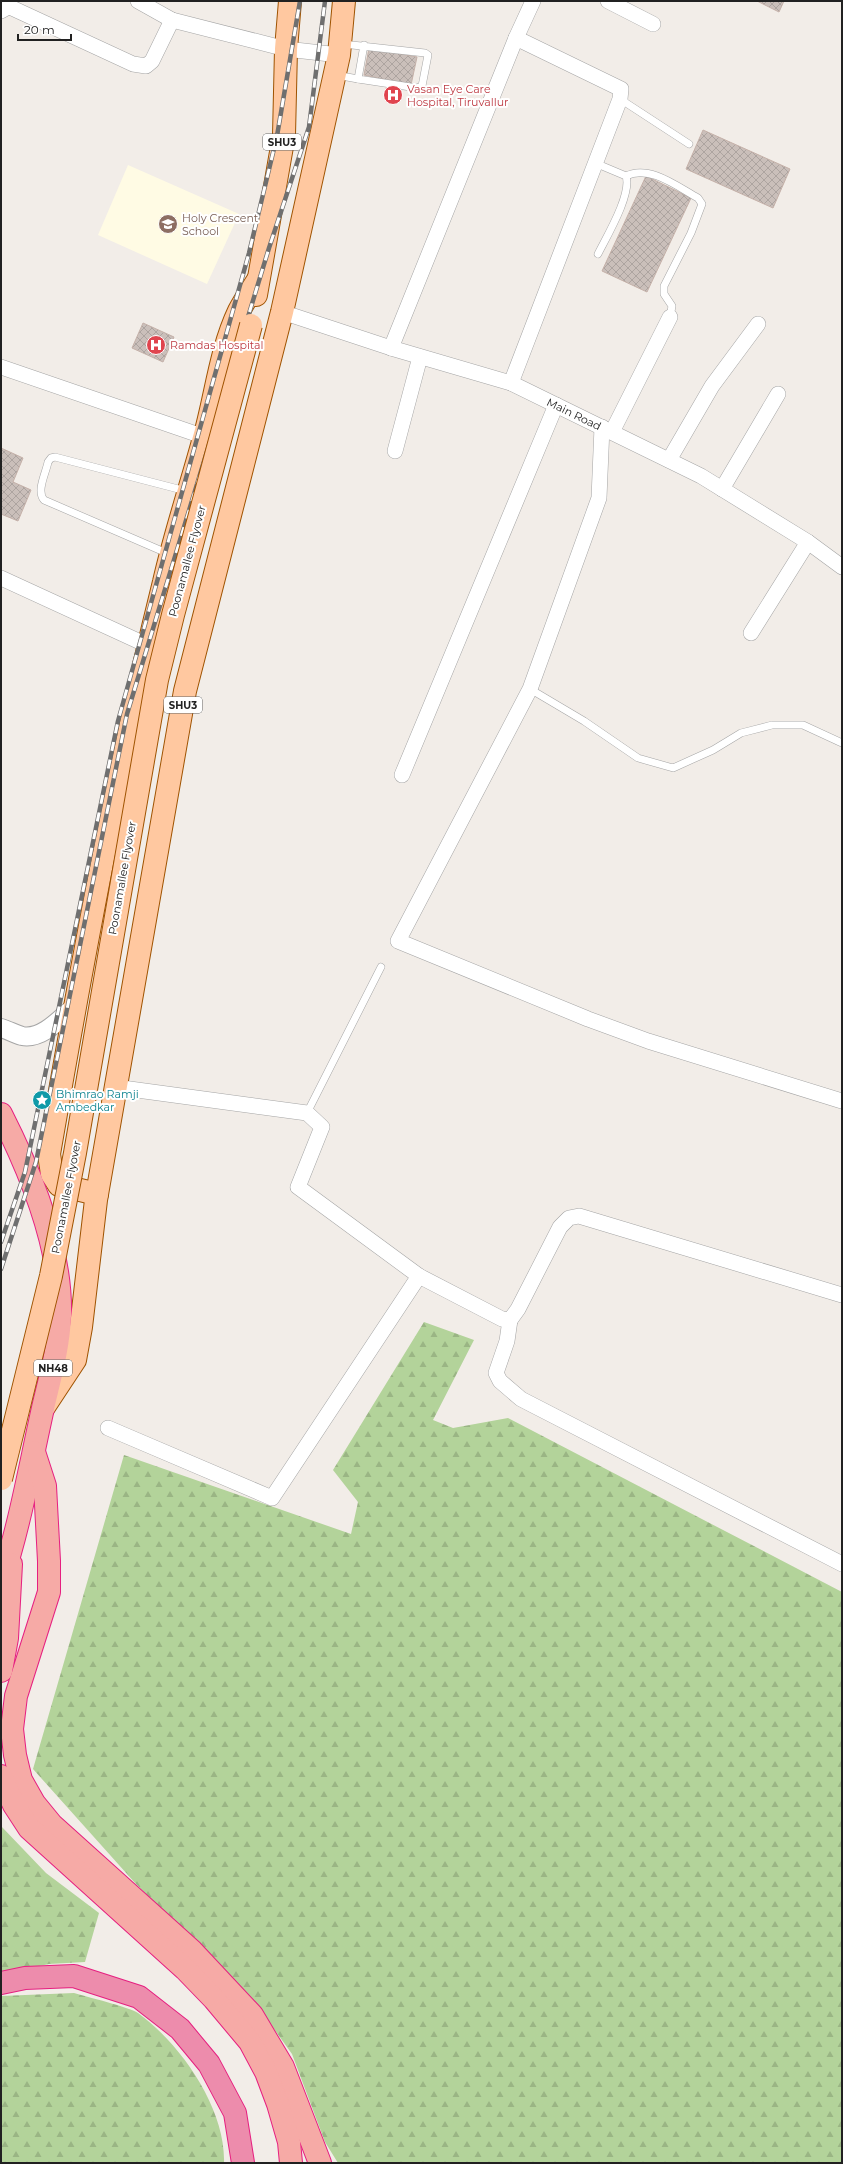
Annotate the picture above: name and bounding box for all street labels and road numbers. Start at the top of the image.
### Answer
road number: SHU3 [263,134,301,150]
street label: Main Road [544,395,604,433]
street label: Poonamallee Flyover [165,504,209,618]
road number: SHU3 [164,697,202,713]
street label: Poonamallee Flyover [105,820,139,936]
street label: Poonamallee Flyover [48,1139,84,1255]
road number: NH48 [34,1360,72,1376]

